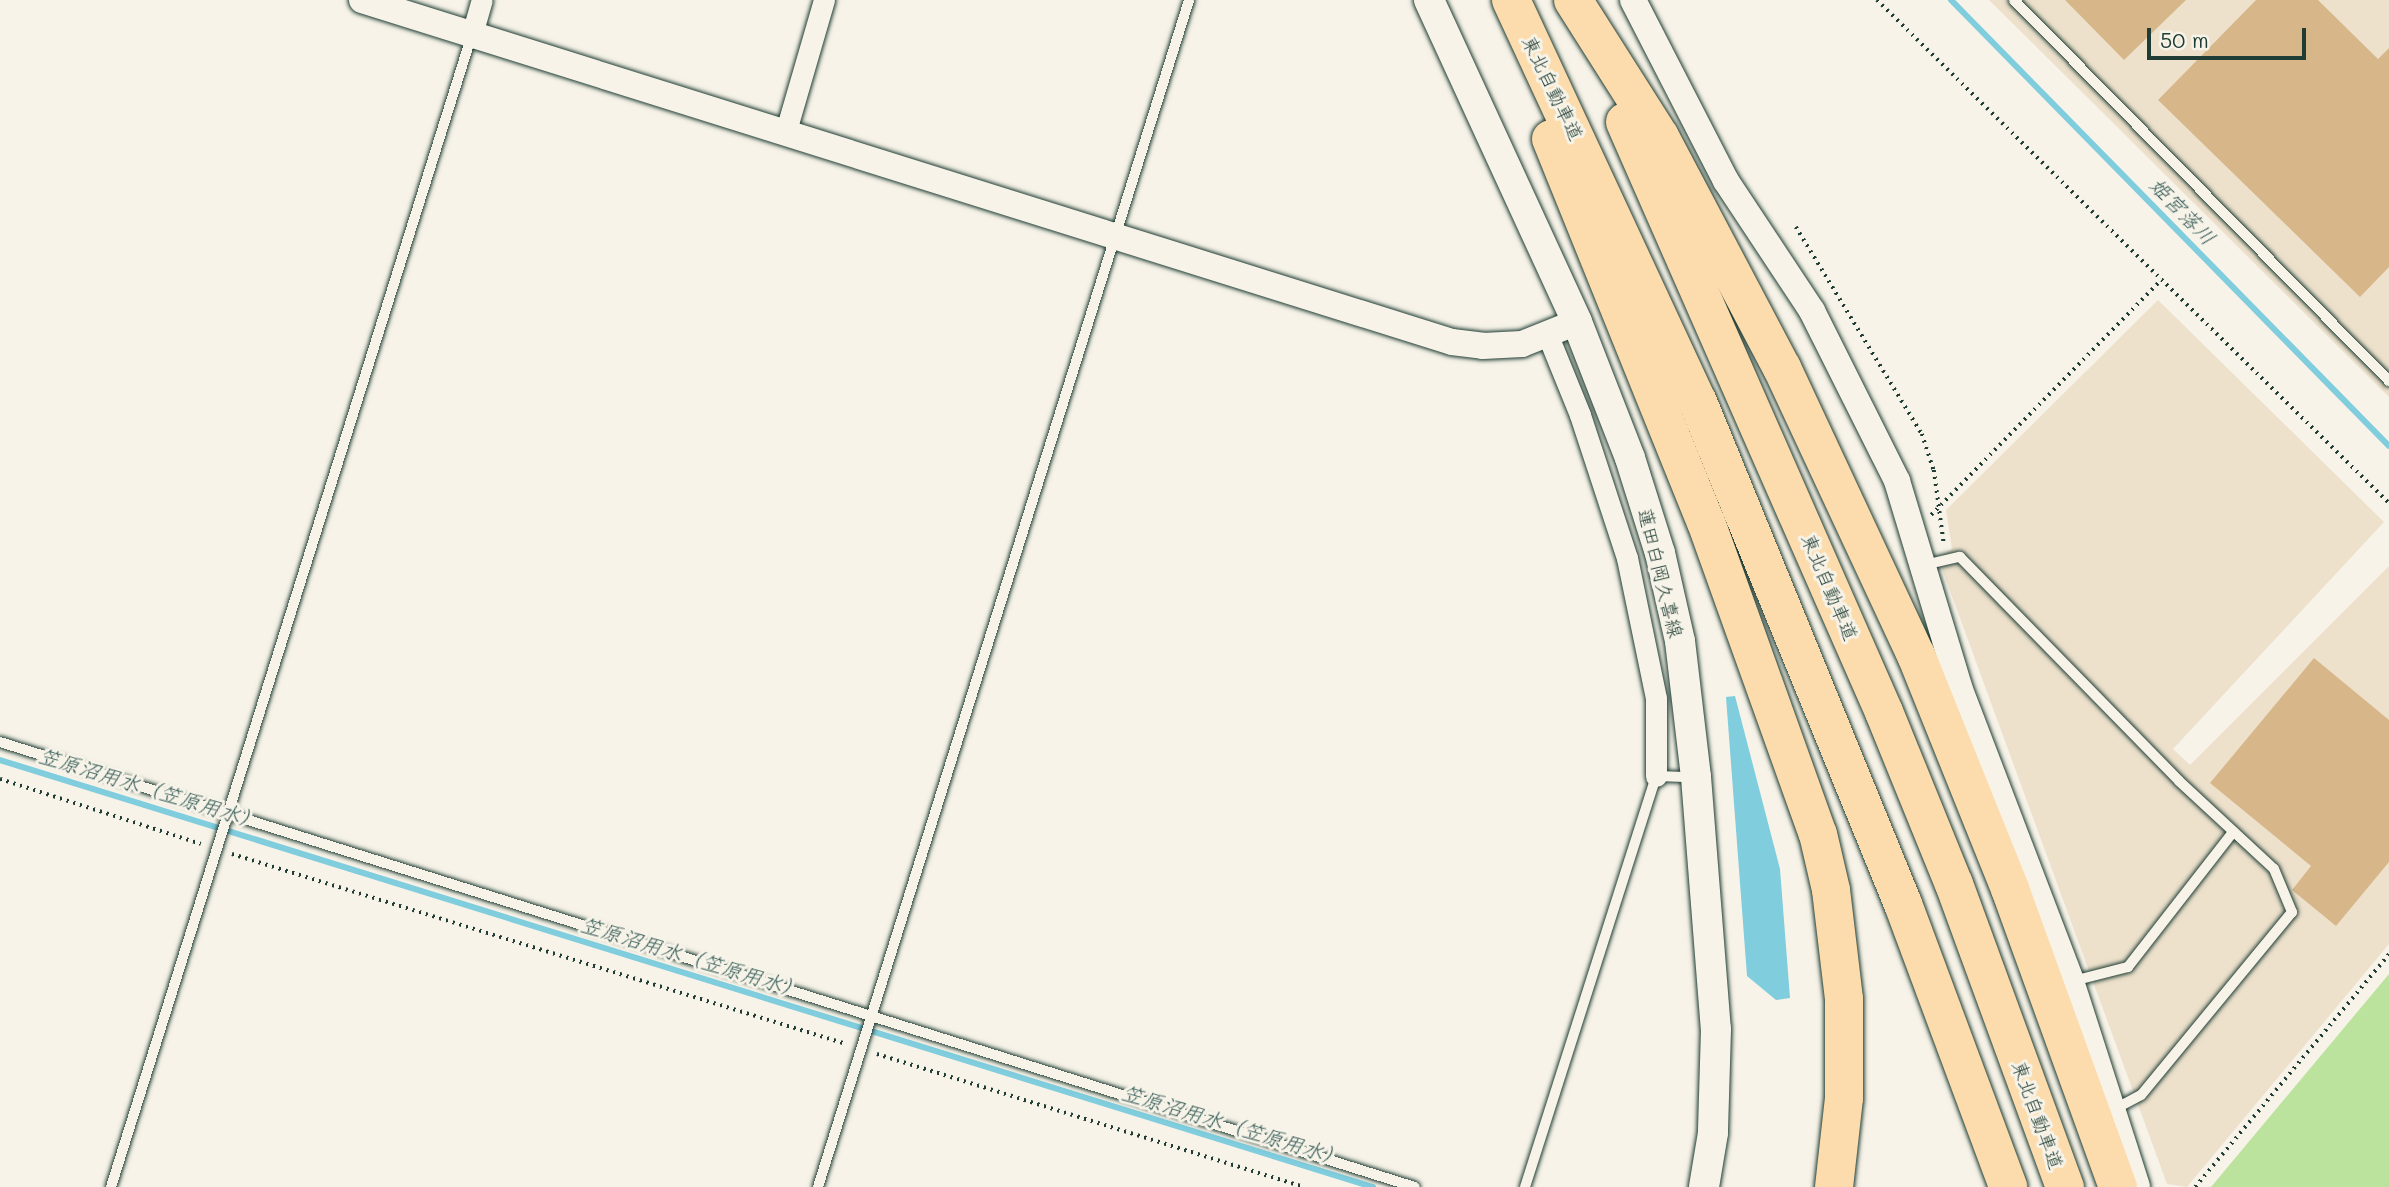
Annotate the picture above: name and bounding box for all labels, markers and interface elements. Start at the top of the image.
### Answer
scale bar [2151,14,2310,58]
text: 50 m [2160,26,2209,53]
street label: 東北自動車道 [1518,32,1588,144]
water label: 姫宮落川 [2145,172,2221,250]
street label: 蓮田白岡久喜線 [1634,506,1688,640]
street label: 東北自動車道 [1797,530,1863,644]
water label: 笠原沼用水（笠原用水） [36,742,264,834]
water label: 笠原沼用水（笠原用水） [578,911,806,1003]
street label: 東北自動車道 [2008,1058,2068,1172]
water label: 笠原沼用水（笠原用水） [1119,1079,1347,1171]

